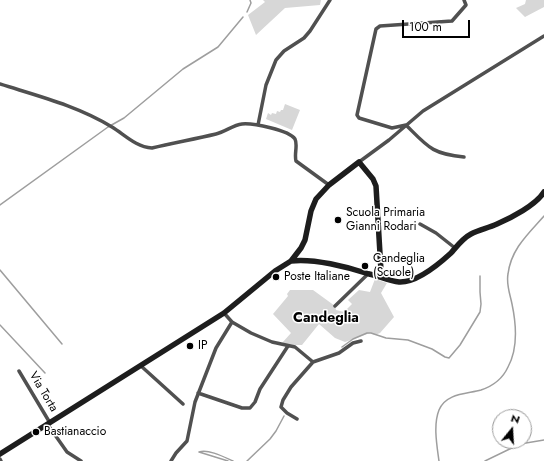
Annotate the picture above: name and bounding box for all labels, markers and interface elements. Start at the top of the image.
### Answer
scale bar [404,12,472,38]
text: 100 m [409,18,442,36]
place label: Scuola Primaria Gianni Rodari [346,206,425,234]
marker: Scuola Primaria Gianni Rodari [333,215,343,225]
place label: Candeglia (Scuole) [373,252,425,280]
marker: Candeglia (Scuole) [360,261,370,271]
place label: Poste Italiane [284,270,350,284]
marker: Poste Italiane [271,272,281,282]
district label: Candeglia [293,311,359,327]
place label: IP [198,339,208,353]
marker: IP [185,341,195,351]
street label: Via Torta [25,369,61,415]
north arrow [492,409,532,449]
text: N [509,410,522,427]
place label: Bastianaccio [44,425,106,439]
marker: Bastianaccio [31,427,41,437]

